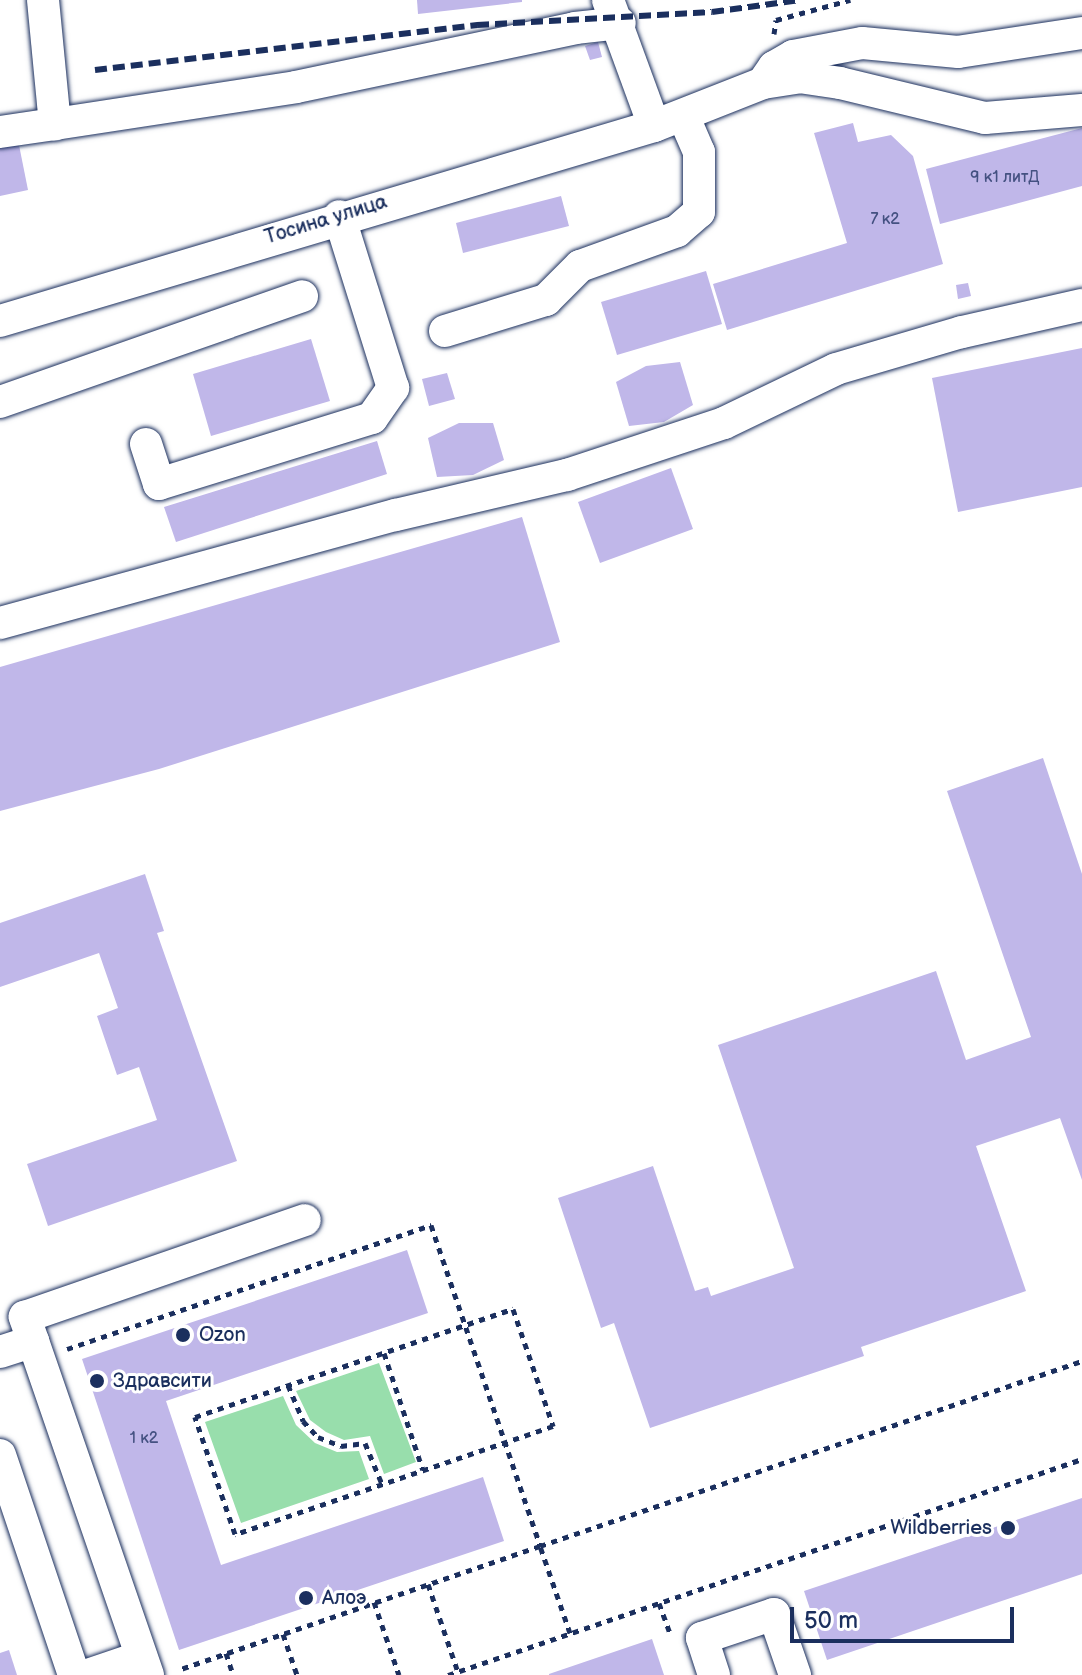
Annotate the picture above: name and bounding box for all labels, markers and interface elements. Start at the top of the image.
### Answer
house number: 9 к1 литД [970,168,1040,188]
street label: Тосина улица [262,190,390,250]
house number: 7 к2 [870,210,900,230]
place label: Ozon [199,1323,246,1347]
marker: Ozon [174,1326,192,1344]
place label: Здравсити [113,1369,212,1393]
marker: Здравсити [88,1372,106,1390]
house number: 1 к2 [130,1429,158,1449]
place label: Wildberries [890,1516,992,1540]
marker: Wildberries [999,1519,1017,1537]
place label: Алоэ [322,1586,366,1610]
marker: Алоэ [297,1589,315,1607]
scale bar [794,1591,1018,1641]
text: 50 m [804,1606,858,1635]

